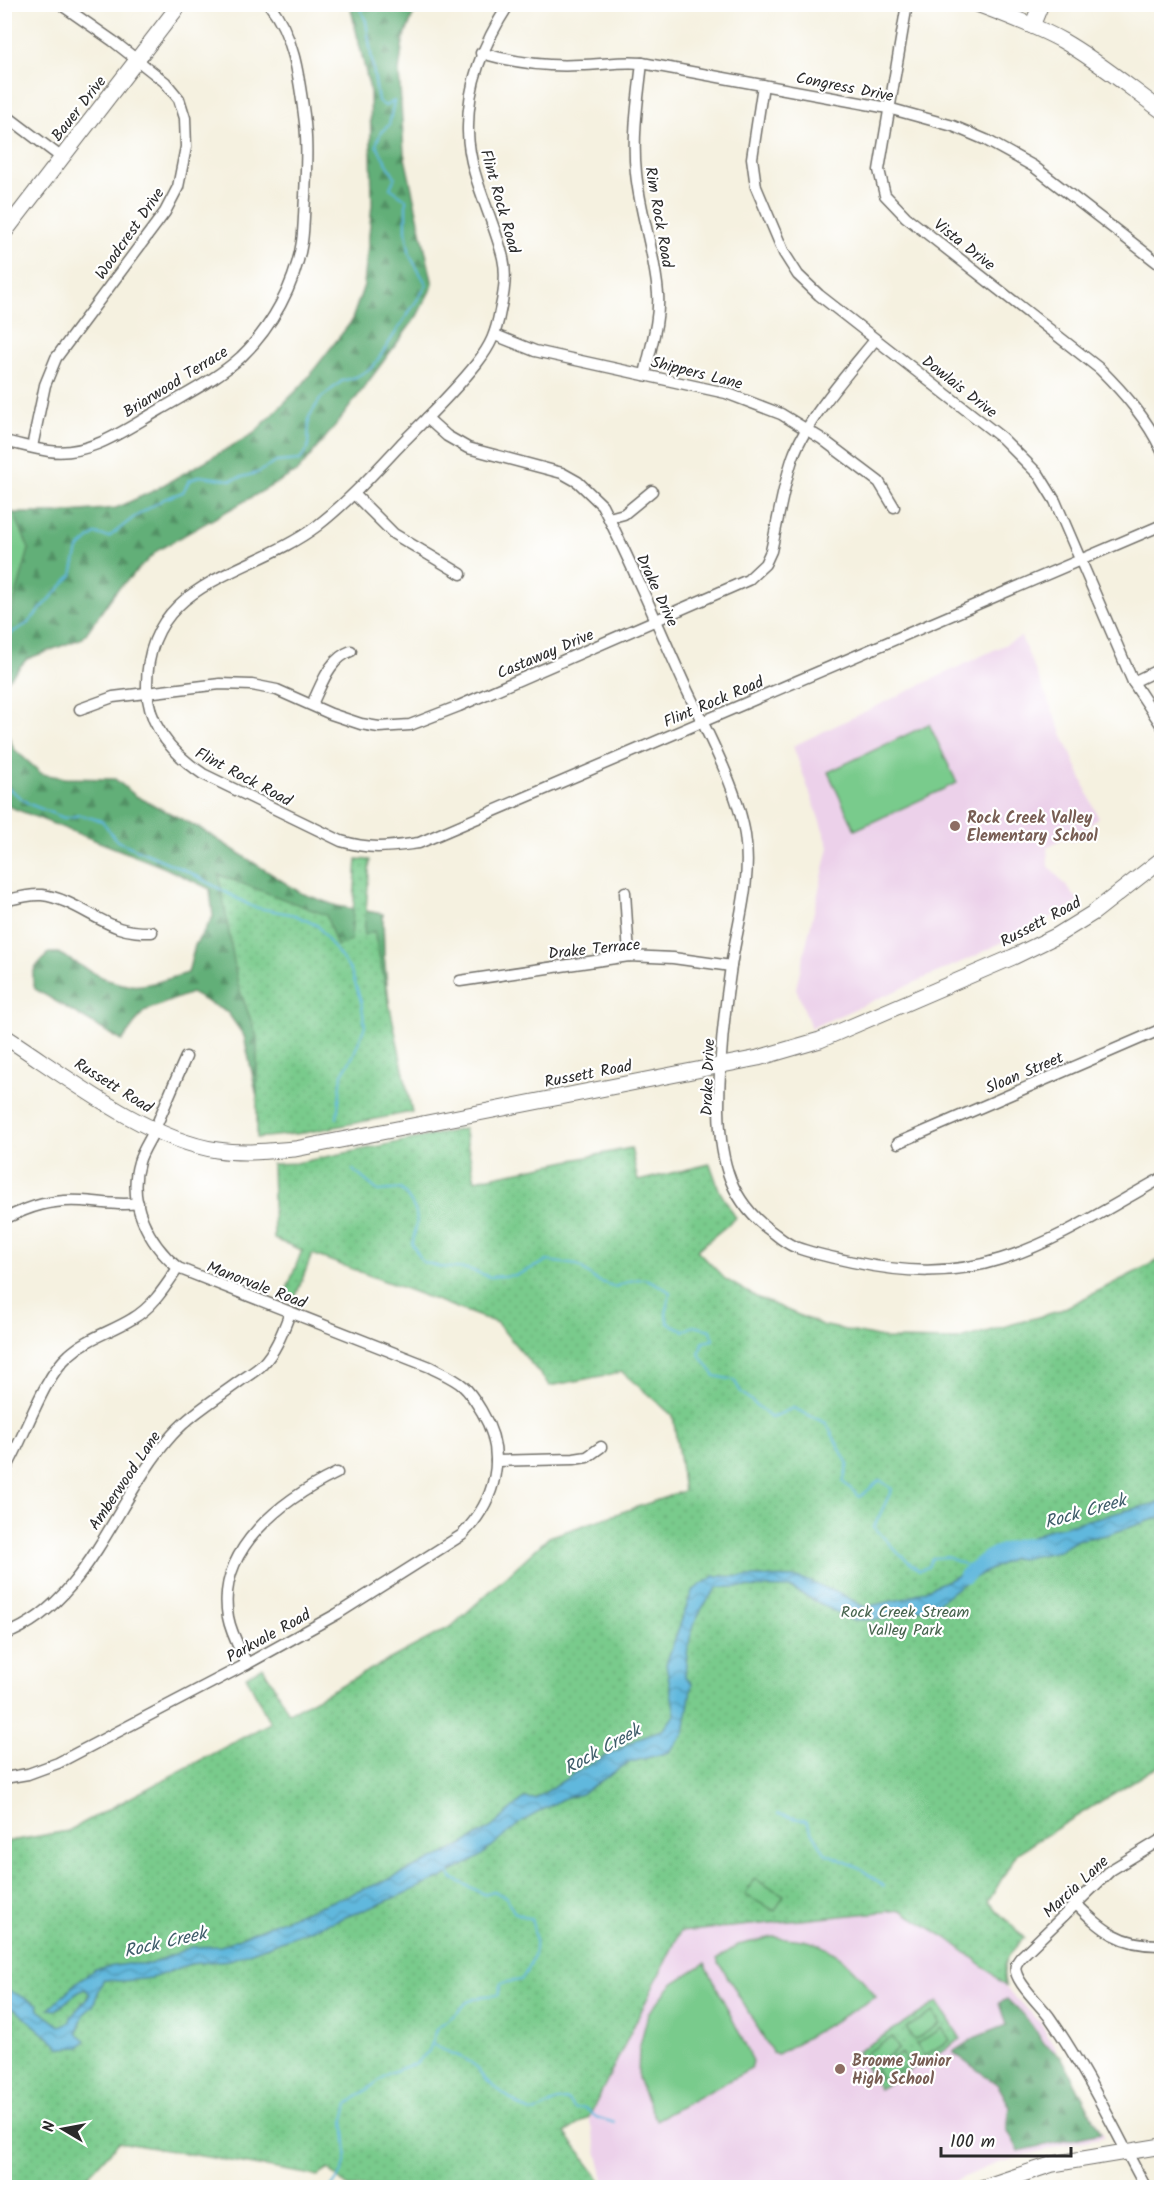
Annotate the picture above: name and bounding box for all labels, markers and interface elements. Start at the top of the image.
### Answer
street label: Congress Drive [794,66,896,109]
street label: Bauer Drive [45,71,113,147]
street label: Flint Rock Road [473,147,527,257]
street label: Rim Rock Road [637,165,680,271]
street label: Woodcrest Drive [89,183,171,285]
street label: Vista Drive [928,213,1000,277]
street label: Briarwood Terrace [118,340,233,425]
street label: Shippers Lane [648,350,745,397]
street label: Dowlais Drive [916,350,1002,425]
street label: Drake Drive [629,550,684,631]
street label: Castaway Drive [493,623,598,686]
street label: Flint Rock Road [659,670,769,735]
street label: Flint Rock Road [190,741,297,814]
place label: Rock Creek Valley Elementary School [967,806,1099,849]
marker: Rock Creek Valley Elementary School [948,819,962,833]
street label: Russett Road [996,890,1087,954]
street label: Drake Terrace [547,932,641,967]
street label: Drake Drive [695,1038,722,1116]
street label: Sloan Street [982,1045,1068,1101]
street label: Russett Road [69,1052,158,1121]
street label: Russett Road [542,1054,635,1095]
street label: Manorvale Road [203,1255,311,1316]
street label: Amberwood Lane [83,1426,168,1535]
water label: Rock Creek [1041,1486,1132,1538]
park label: Rock Creek Stream Valley Park [841,1600,969,1643]
street label: Parkvale Road [222,1602,316,1670]
water label: Rock Creek [559,1716,649,1783]
street label: Marcia Lane [1037,1850,1115,1924]
water label: Rock Creek [121,1919,212,1967]
place label: Broome Junior High School [852,2049,952,2092]
marker: Broome Junior High School [833,2062,847,2076]
north arrow [33,2099,93,2159]
text: N [37,2120,63,2134]
scale bar [941,2120,1072,2158]
text: 100 m [950,2128,995,2157]

